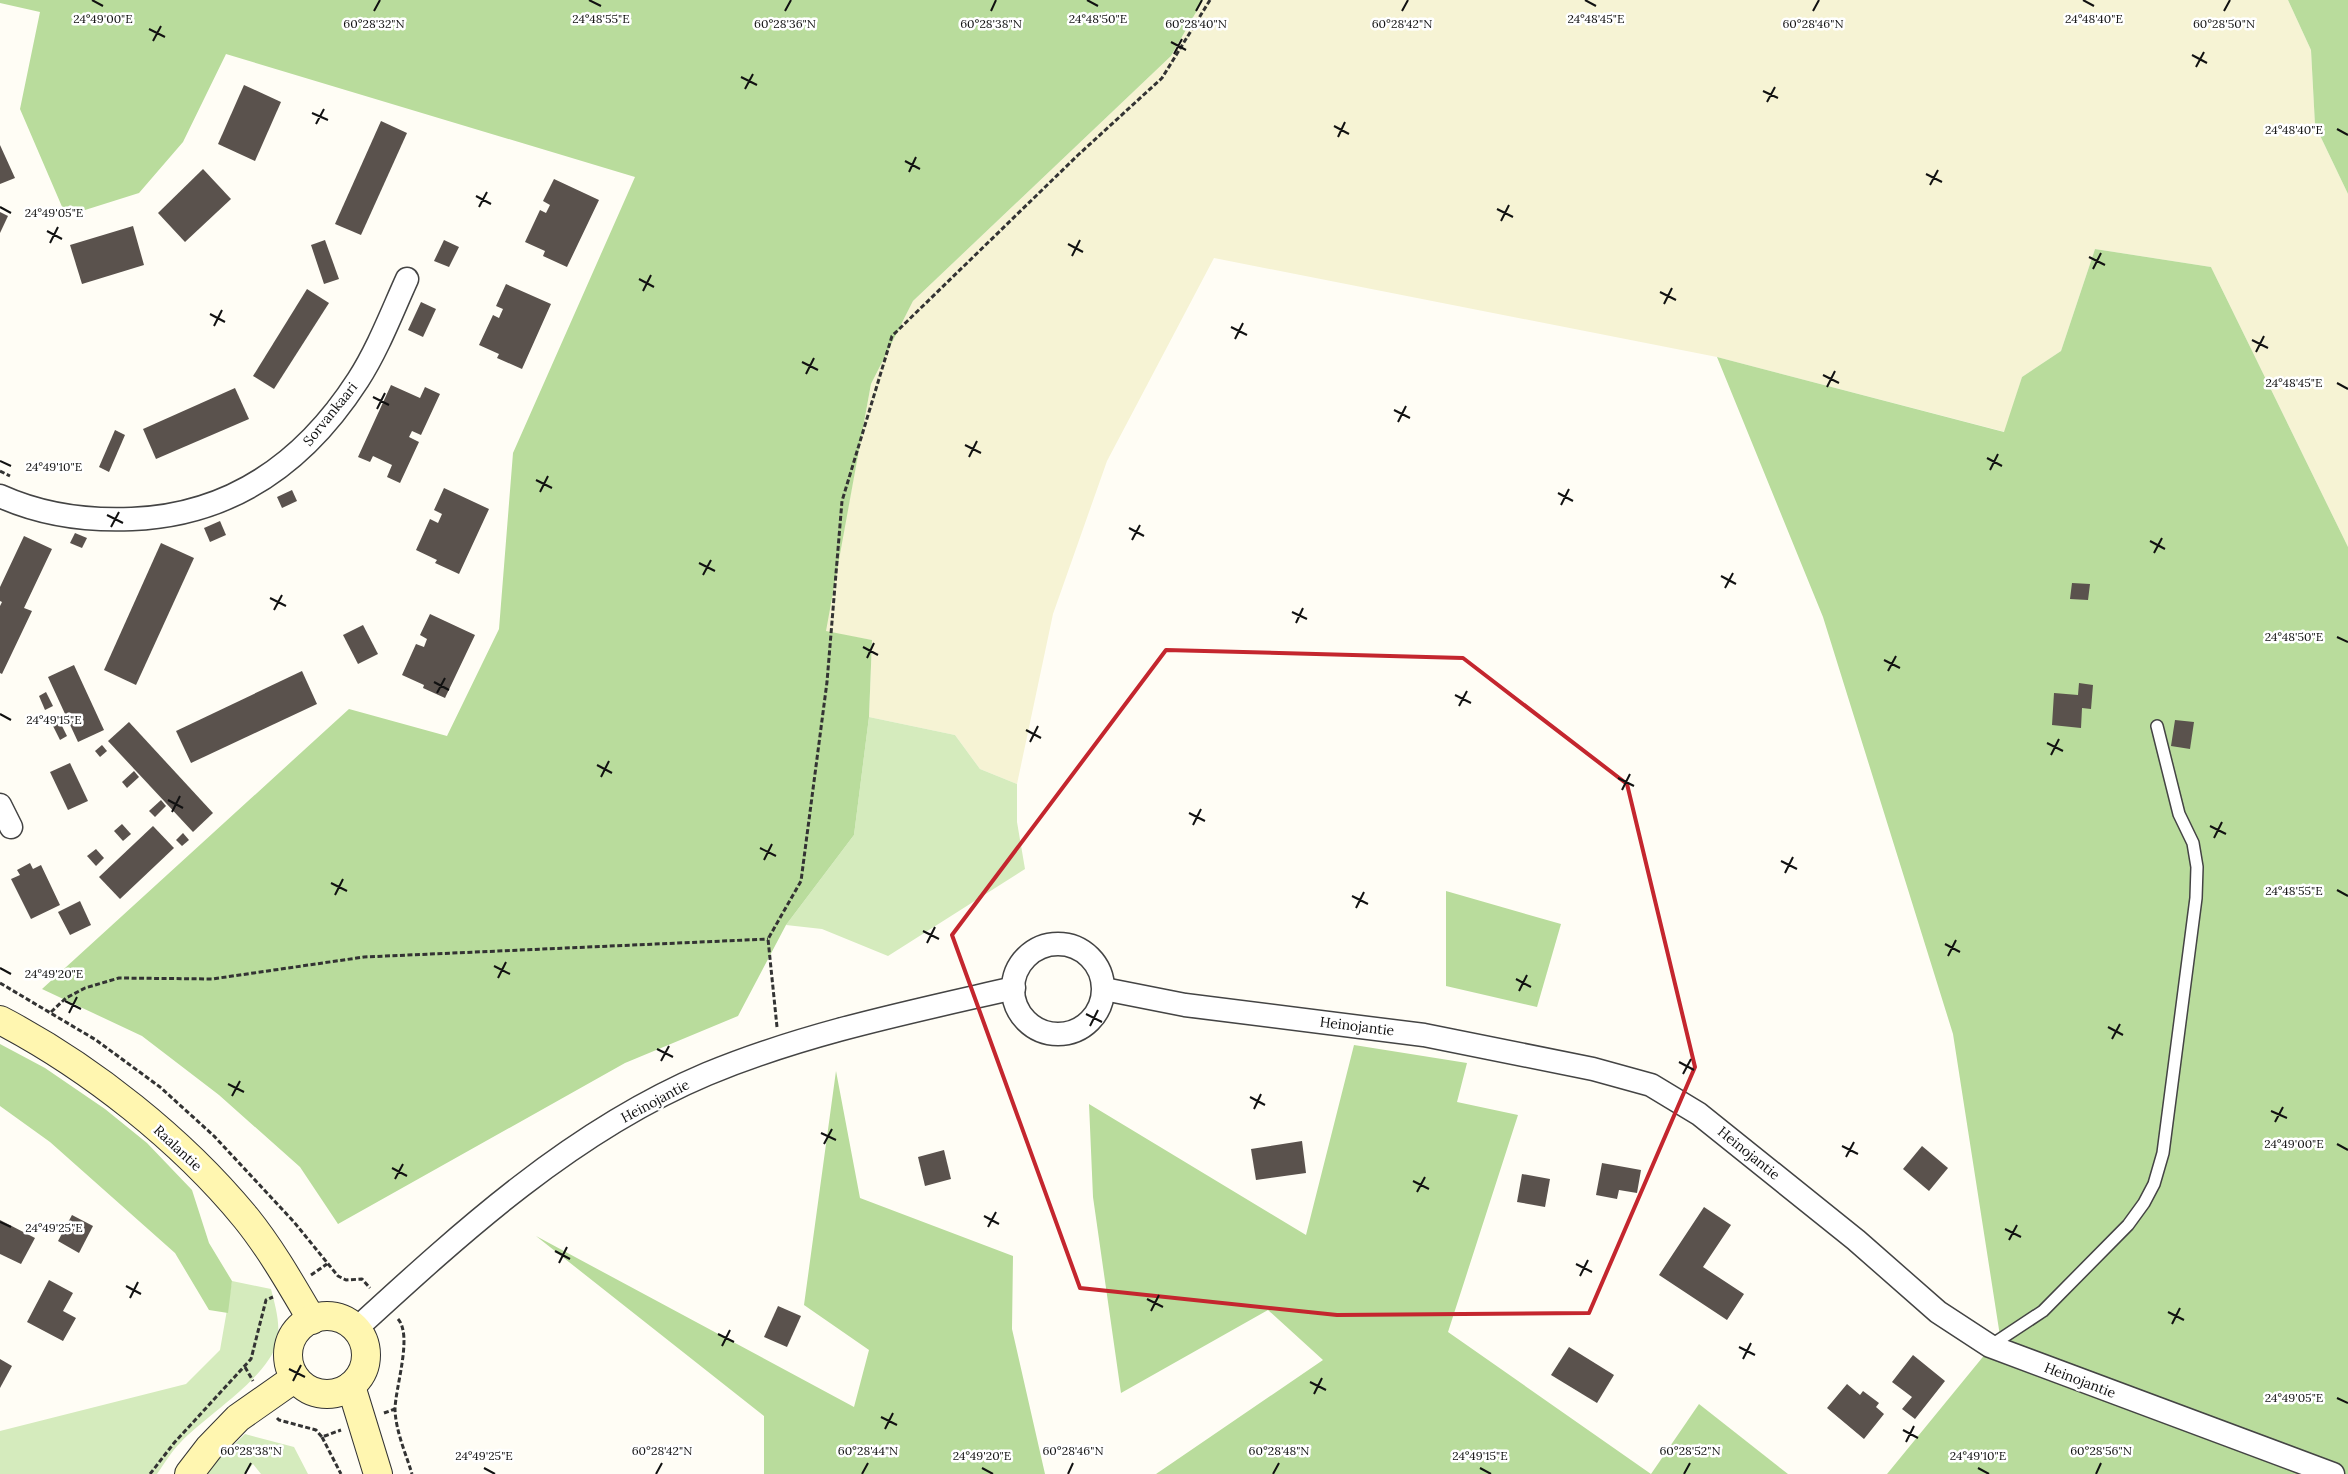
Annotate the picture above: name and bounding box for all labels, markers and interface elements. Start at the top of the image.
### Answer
text: 24°49'00"E [73,11,133,26]
text: 24°48'55"E [572,11,630,26]
text: 24°48'50"E [1069,11,1127,26]
text: 24°48'45"E [1568,11,1624,26]
text: 24°48'40"E [2065,11,2123,26]
text: 60°28'32"N [343,16,405,31]
text: 60°28'36"N [754,16,816,31]
text: 60°28'38"N [960,16,1022,31]
text: 60°28'40"N [1165,16,1227,31]
text: 60°28'42"N [1372,16,1432,31]
text: 60°28'46"N [1782,16,1844,31]
text: 60°28'50"N [2193,16,2255,31]
text: 24°48'40"E [2265,122,2323,137]
text: 24°49'05"E [25,205,83,220]
text: 24°48'45"E [2266,375,2322,390]
street label: Sorvankaari [299,378,361,450]
text: 24°49'10"E [26,459,82,474]
text: 24°48'50"E [2265,629,2323,644]
text: 24°49'15"E [26,712,82,727]
text: 24°48'55"E [2265,883,2323,898]
text: 24°49'20"E [25,966,83,981]
street label: Heinojantie [1319,1012,1396,1040]
street label: Heinojantie [618,1075,693,1127]
street label: Raalantie [150,1121,206,1175]
street label: Heinojantie [1714,1122,1784,1184]
text: 24°49'00"E [2264,1136,2324,1151]
text: 24°49'25"E [25,1220,83,1235]
street label: Heinojantie [2042,1358,2119,1402]
text: 24°49'05"E [2265,1390,2323,1405]
text: 60°28'38"N [220,1443,282,1458]
text: 60°28'42"N [632,1443,692,1458]
text: 60°28'44"N [838,1443,898,1458]
text: 60°28'46"N [1042,1443,1104,1458]
text: 60°28'48"N [1249,1443,1309,1458]
text: 60°28'52"N [1659,1443,1721,1458]
text: 60°28'56"N [2070,1443,2132,1458]
text: 24°49'25"E [455,1448,513,1463]
text: 24°49'20"E [953,1448,1011,1463]
text: 24°49'15"E [1452,1448,1508,1463]
text: 24°49'10"E [1950,1448,2006,1463]

